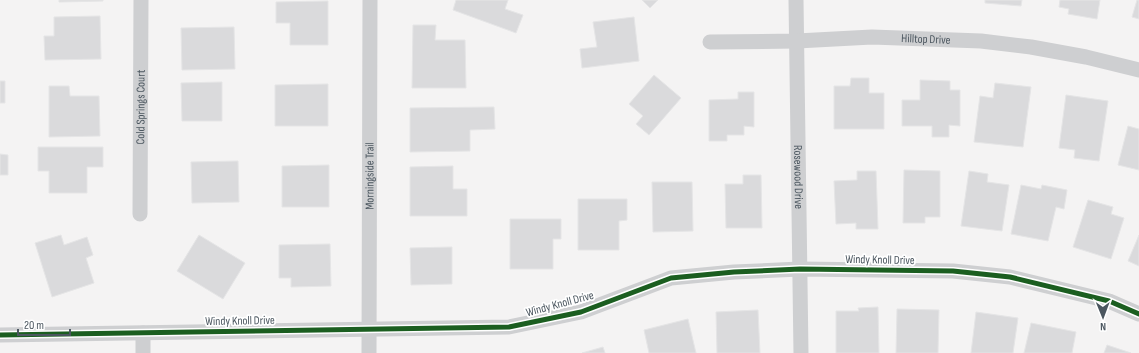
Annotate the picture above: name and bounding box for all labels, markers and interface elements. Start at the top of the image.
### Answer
street label: Hilltop Drive [901,31,951,47]
street label: Cold Springs Court [133,69,148,144]
street label: Morningside Trail [362,142,377,210]
street label: Rosewood Drive [791,145,806,209]
street label: Windy Knoll Drive [845,252,915,268]
street label: Windy Knoll Drive [524,288,596,320]
north arrow [1083,297,1123,337]
scale bar [18,311,70,337]
street label: Windy Knoll Drive [205,313,275,329]
text: 20 m [24,318,44,333]
text: N [1100,320,1106,333]

